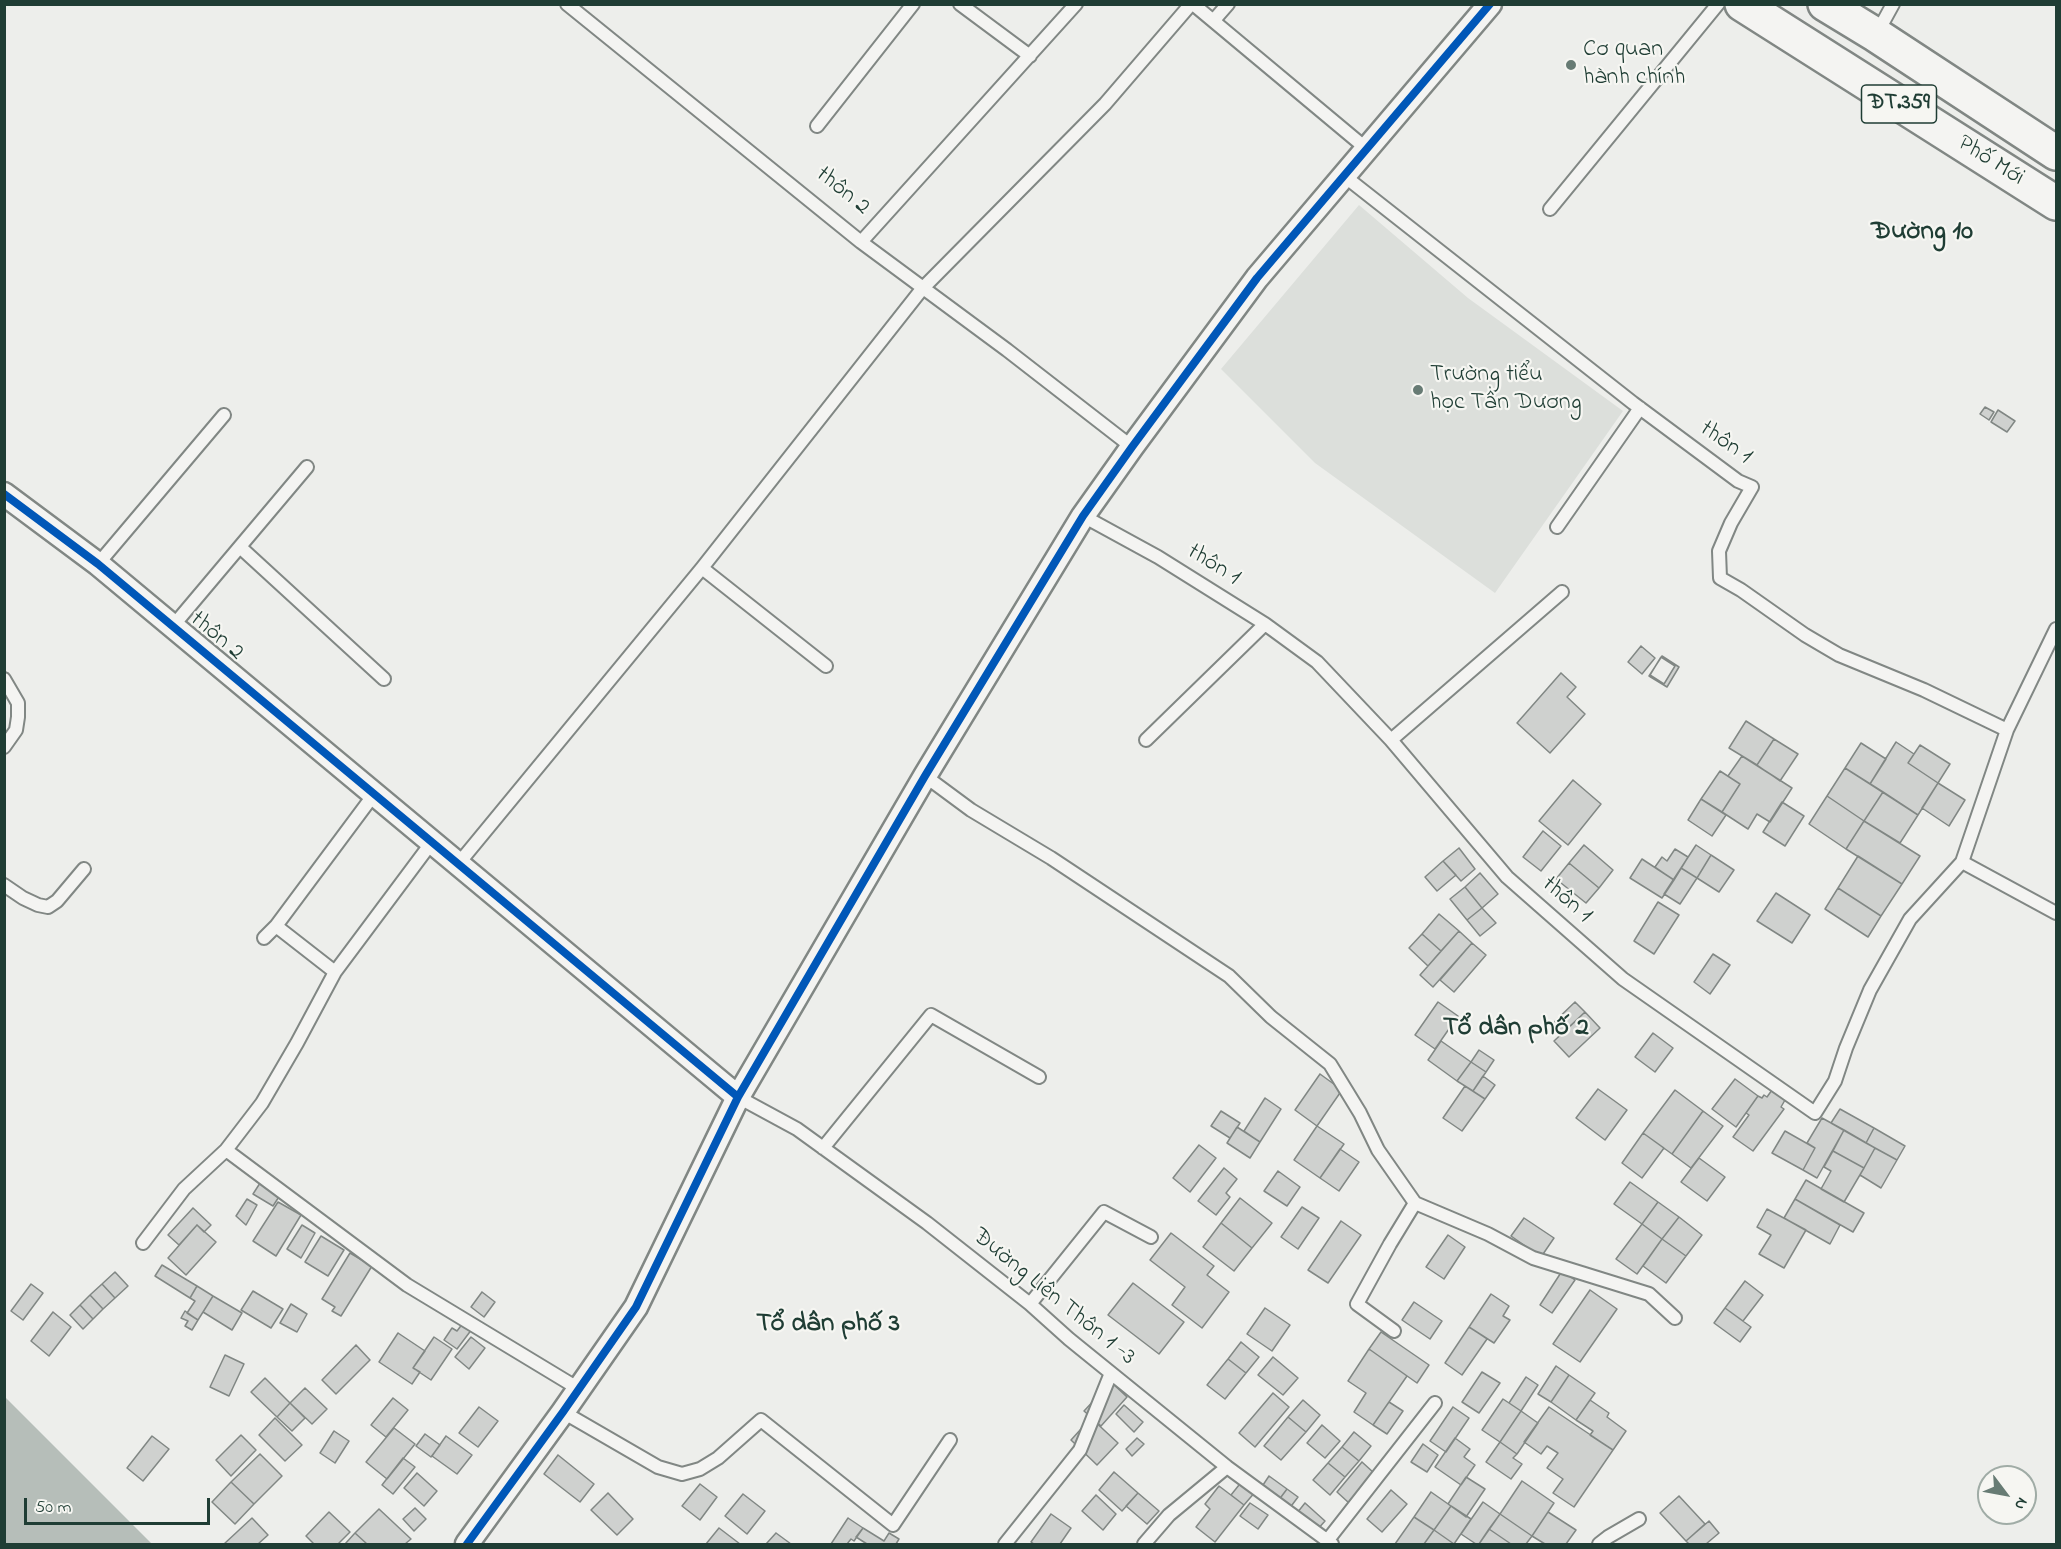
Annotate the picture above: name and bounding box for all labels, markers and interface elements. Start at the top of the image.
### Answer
place label: Cơ quan hành chính [1583,37,1685,93]
marker: Cơ quan hành chính [1564,58,1578,72]
road number: ĐT.359 [1862,85,1936,123]
street label: Phố Mới [1951,130,2029,194]
street label: thôn 2 [809,161,875,223]
district label: Đường 10 [1871,218,1973,250]
place label: Trường tiểu học Tân Dương [1430,362,1581,418]
marker: Trường tiểu học Tân Dương [1411,383,1425,397]
street label: thôn 1 [1693,416,1757,472]
street label: thôn 1 [1181,539,1245,593]
street label: thôn 2 [183,606,249,668]
street label: thôn 1 [1535,871,1597,931]
district label: Tổ dân phố 2 [1443,1014,1589,1046]
street label: Đường Liên Thôn 1 -3 [965,1223,1141,1373]
district label: Tổ dân phố 3 [756,1310,900,1342]
north arrow [1977,1465,2037,1525]
scale bar [27,1486,213,1524]
text: N [2008,1493,2034,1514]
text: 50 m [35,1495,72,1521]

